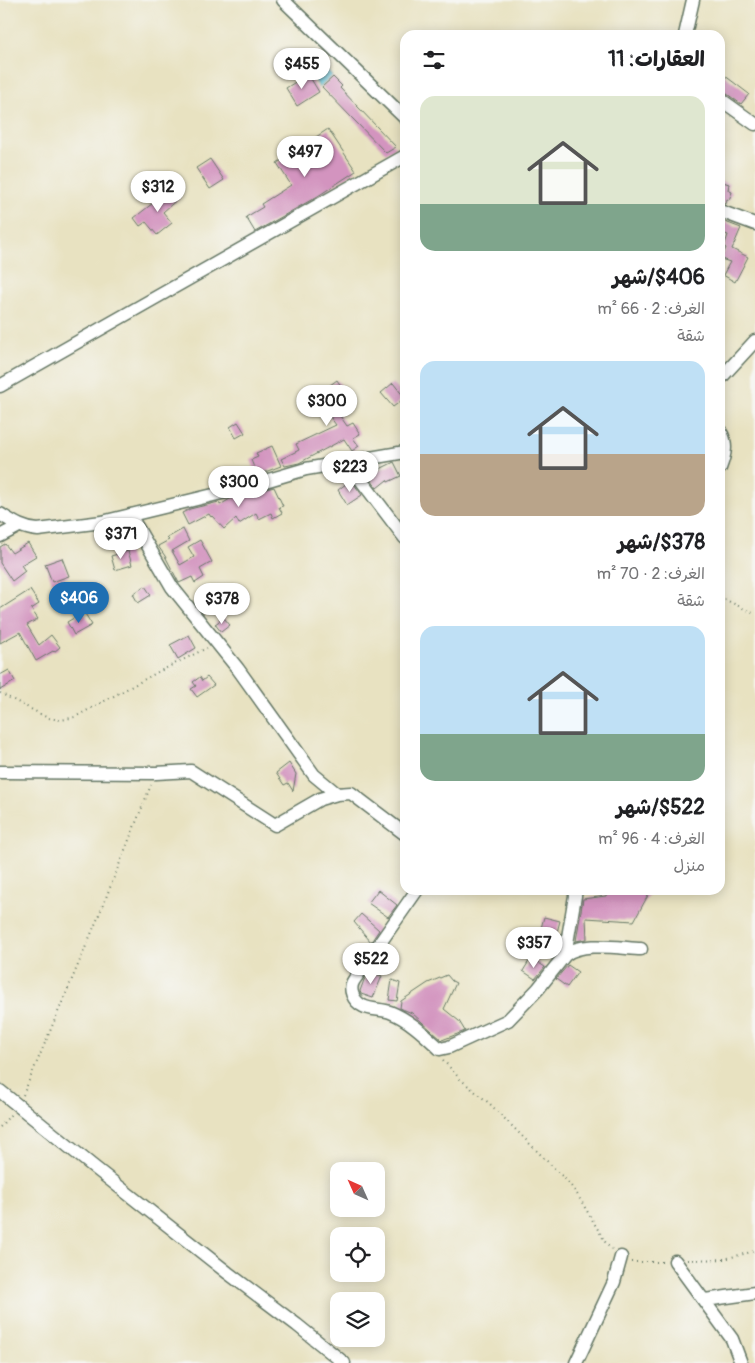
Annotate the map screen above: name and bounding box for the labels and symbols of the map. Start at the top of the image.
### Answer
pin: $455 [272,48,332,90]
pin: $497 [275,136,335,178]
pin: $312 [128,170,188,213]
pin: $300 [297,384,357,427]
pin: $223 [320,450,380,493]
pin: $300 [209,466,269,508]
pin: $371 [91,518,151,560]
pin: $406 [49,582,109,624]
pin: $378 [192,582,252,625]
pin: $357 [504,926,564,969]
pin: $522 [341,942,401,985]
north arrow [330,1162,385,1218]

